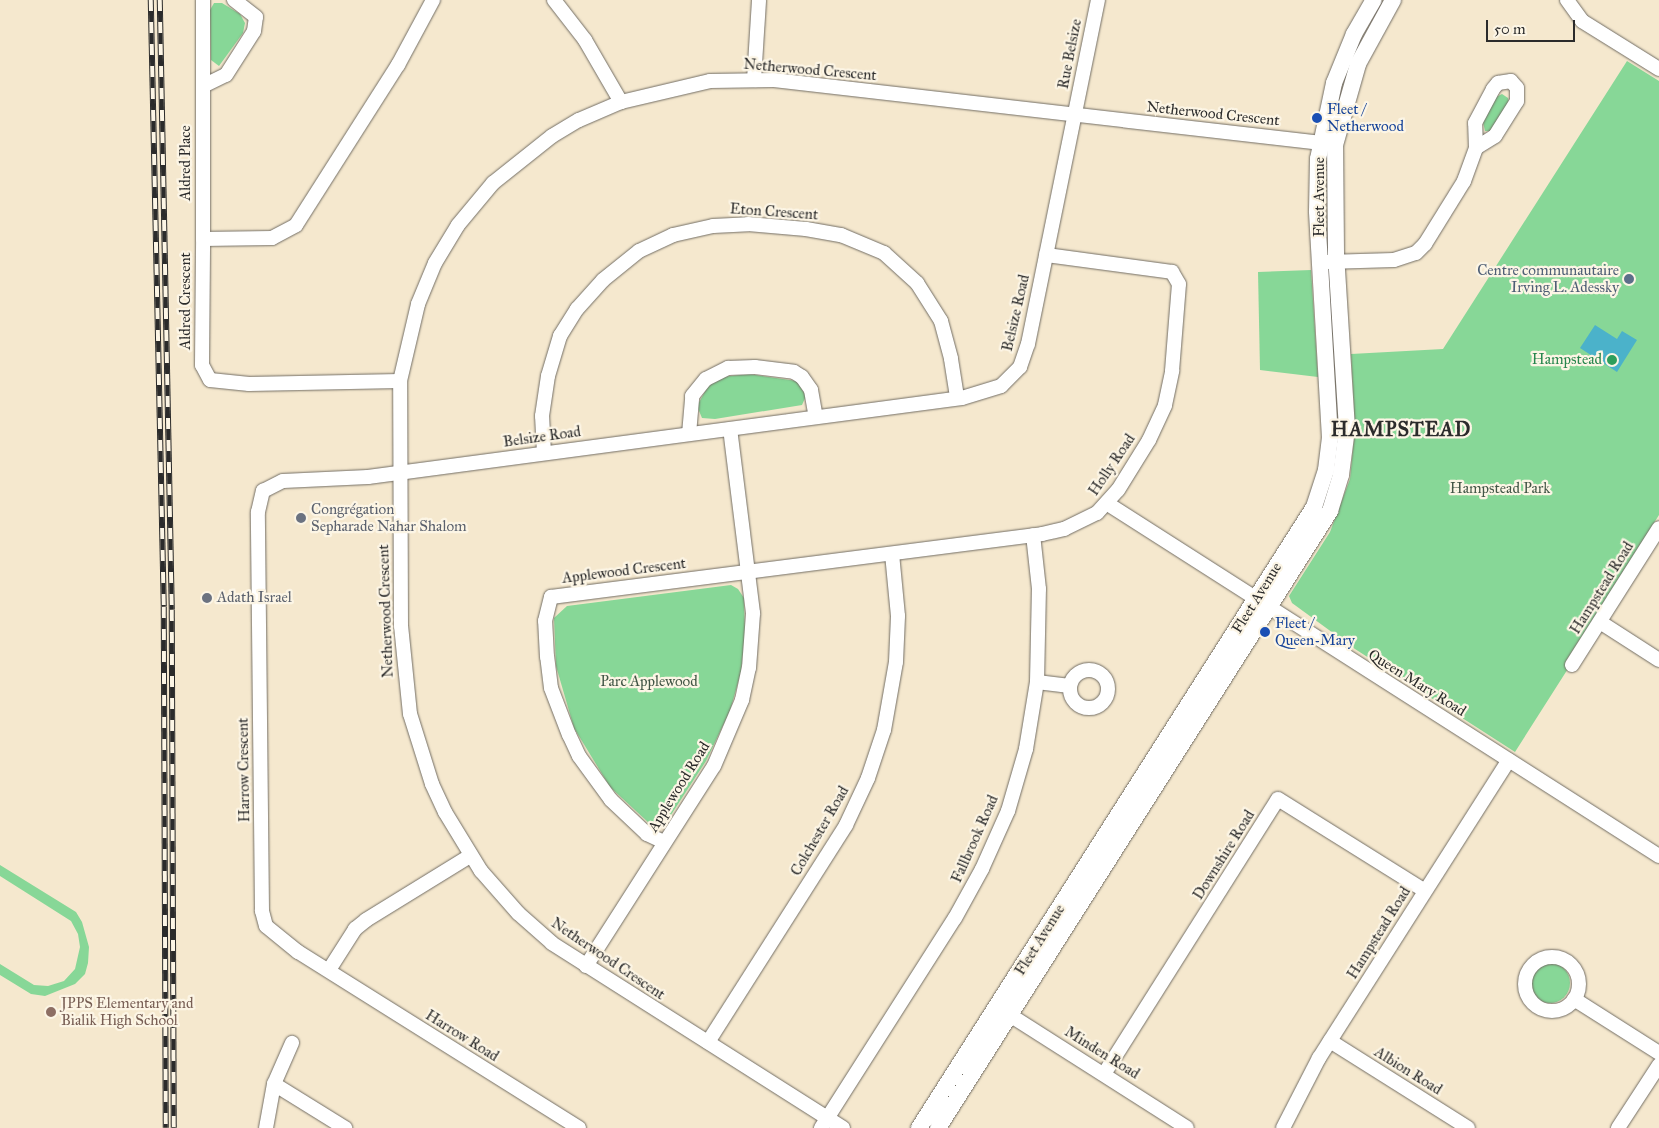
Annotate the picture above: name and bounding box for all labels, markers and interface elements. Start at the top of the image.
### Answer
scale bar [1489,10,1578,42]
street label: Rue Belsize [1054,17,1086,91]
text: 50 m [1494,20,1526,38]
street label: Netherwood Crescent [743,55,877,85]
street label: Netherwood Crescent [1146,98,1280,130]
place label: Fleet / Netherwood [1327,100,1404,135]
marker: Fleet / Netherwood [1311,112,1323,124]
street label: Aldred Place [177,125,195,201]
street label: Fleet Avenue [1311,157,1329,237]
street label: Eton Crescent [729,200,819,224]
street label: Aldred Crescent [177,252,195,350]
place label: Centre communautaire Irving L. Adessky [1477,261,1619,296]
street label: Belsize Road [998,273,1034,353]
marker: Centre communautaire Irving L. Adessky [1623,273,1635,285]
place label: Hampstead [1532,351,1602,369]
marker: Hampstead [1606,354,1618,366]
district label: HAMPSTEAD [1330,417,1472,441]
street label: Belsize Road [502,423,582,451]
street label: Holly Road [1085,431,1139,499]
park label: Hampstead Park [1450,480,1550,498]
place label: Congrégation Sepharade Nahar Shalom [311,500,467,535]
marker: Congrégation Sepharade Nahar Shalom [295,512,307,524]
street label: Hampstead Road [1566,538,1638,638]
street label: Netherwood Crescent [375,544,397,678]
street label: Applewood Crescent [561,554,687,588]
street label: Fleet Avenue [1228,559,1286,637]
place label: Adath Israel [217,589,292,607]
marker: Adath Israel [201,592,213,604]
place label: Fleet / Queen-Mary [1275,614,1355,649]
marker: Fleet / Queen-Mary [1259,626,1271,638]
street label: Queen Mary Road [1365,646,1469,720]
park label: Parc Applewood [600,673,698,691]
street label: Harrow Crescent [234,718,254,822]
street label: Applewood Road [644,739,714,835]
street label: Colchester Road [787,783,853,879]
street label: Fallbrook Road [948,792,1002,886]
street label: Downshire Road [1189,807,1259,903]
street label: Hampstead Road [1343,883,1415,983]
street label: Fleet Avenue [1011,901,1069,979]
street label: Netherwood Crescent [548,914,668,1004]
place label: JPPS Elementary and Bialik High School [61,994,193,1029]
marker: JPPS Elementary and Bialik High School [45,1006,57,1018]
street label: Harrow Road [422,1006,502,1066]
street label: Minden Road [1061,1023,1143,1083]
street label: Albion Road [1371,1043,1445,1099]

